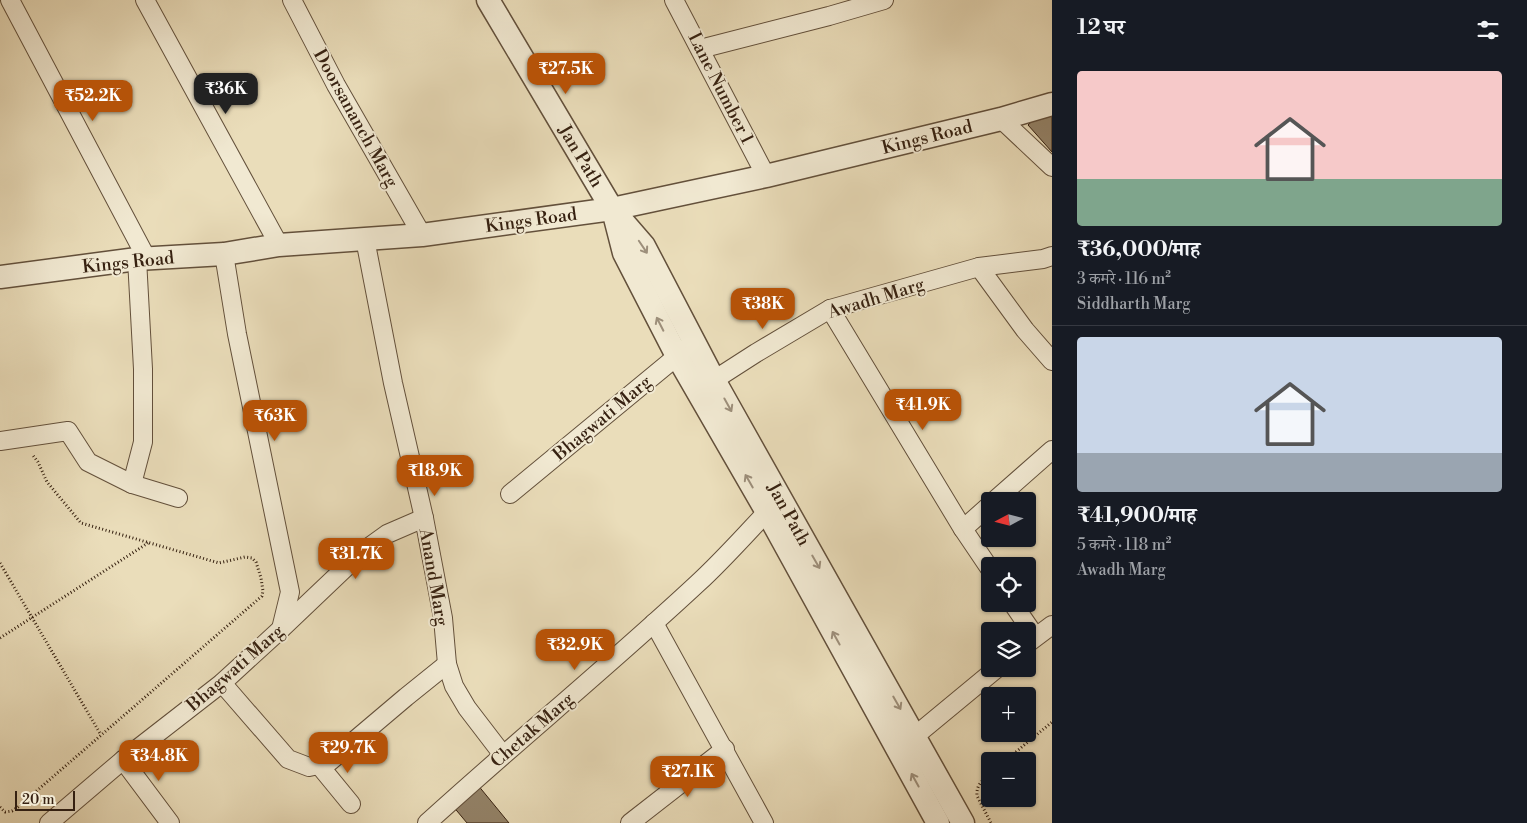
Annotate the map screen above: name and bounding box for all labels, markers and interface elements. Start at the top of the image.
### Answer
text: 12 घर [1077,15,1125,41]
icon: filters [1474,16,1502,44]
street label: Lane Number 1 [683,28,759,148]
street label: Doorsananch Marg [308,45,403,192]
pin: ₹27.5K [525,52,607,95]
text: ₹27.5K [538,59,594,79]
pin: ₹36K [196,72,256,115]
text: ₹36K [205,79,247,99]
pin: ₹52.2K [52,80,134,122]
text: ₹52.2K [65,86,121,106]
icon: home [1245,104,1335,194]
street label: Kings Road [879,115,976,160]
street label: Jan Path [552,120,608,192]
street label: Kings Road [484,203,579,238]
text: ₹36,000/माह [1077,237,1200,263]
one-way arrow [638,240,648,254]
street label: Kings Road [81,246,176,279]
text: 3 कमरे · 116 m² [1077,269,1171,289]
street label: Awadh Marg [824,273,928,324]
pin: ₹38K [733,288,793,330]
text: ₹38K [742,294,784,314]
text: Siddharth Marg [1077,294,1191,314]
one-way arrow [655,317,664,332]
icon: home [1245,369,1335,459]
street label: Bhagwati Marg [548,370,657,467]
pin: ₹41.9K [882,388,964,431]
text: ₹41.9K [895,395,951,415]
one-way arrow [724,397,734,412]
pin: ₹63K [245,400,305,442]
text: ₹63K [254,406,296,426]
pin: ₹18.9K [394,454,476,497]
text: ₹18.9K [408,461,462,481]
one-way arrow [743,474,753,488]
street label: Jan Path [761,478,815,550]
north arrow [981,492,1036,548]
map controls [981,492,1036,807]
text: ₹41,900/माह [1077,503,1196,529]
street label: Anand Marg [413,525,454,628]
text: 5 कमरे · 118 m² [1077,535,1171,555]
pin: ₹31.7K [315,538,397,580]
text: ₹31.7K [329,544,383,564]
one-way arrow [812,554,822,569]
button: locate [981,557,1036,612]
text: Awadh Marg [1077,560,1166,580]
street label: Bhagwati Marg [181,619,289,718]
button: layers [981,622,1036,677]
pin: ₹32.9K [534,628,616,671]
one-way arrow [831,631,840,646]
text: ₹32.9K [547,635,603,655]
street label: Chetak Marg [486,687,579,773]
button: + [981,687,1036,742]
one-way arrow [892,696,902,710]
pin: ₹29.7K [307,732,389,774]
text: ₹29.7K [320,738,376,758]
pin: ₹34.8K [118,740,200,782]
text: ₹34.8K [130,746,188,766]
button: − [981,752,1036,807]
pin: ₹27.1K [647,756,729,798]
text: ₹27.1K [661,762,715,782]
one-way arrow [909,774,919,788]
scale bar [15,788,75,811]
text: 20 m [22,791,54,809]

